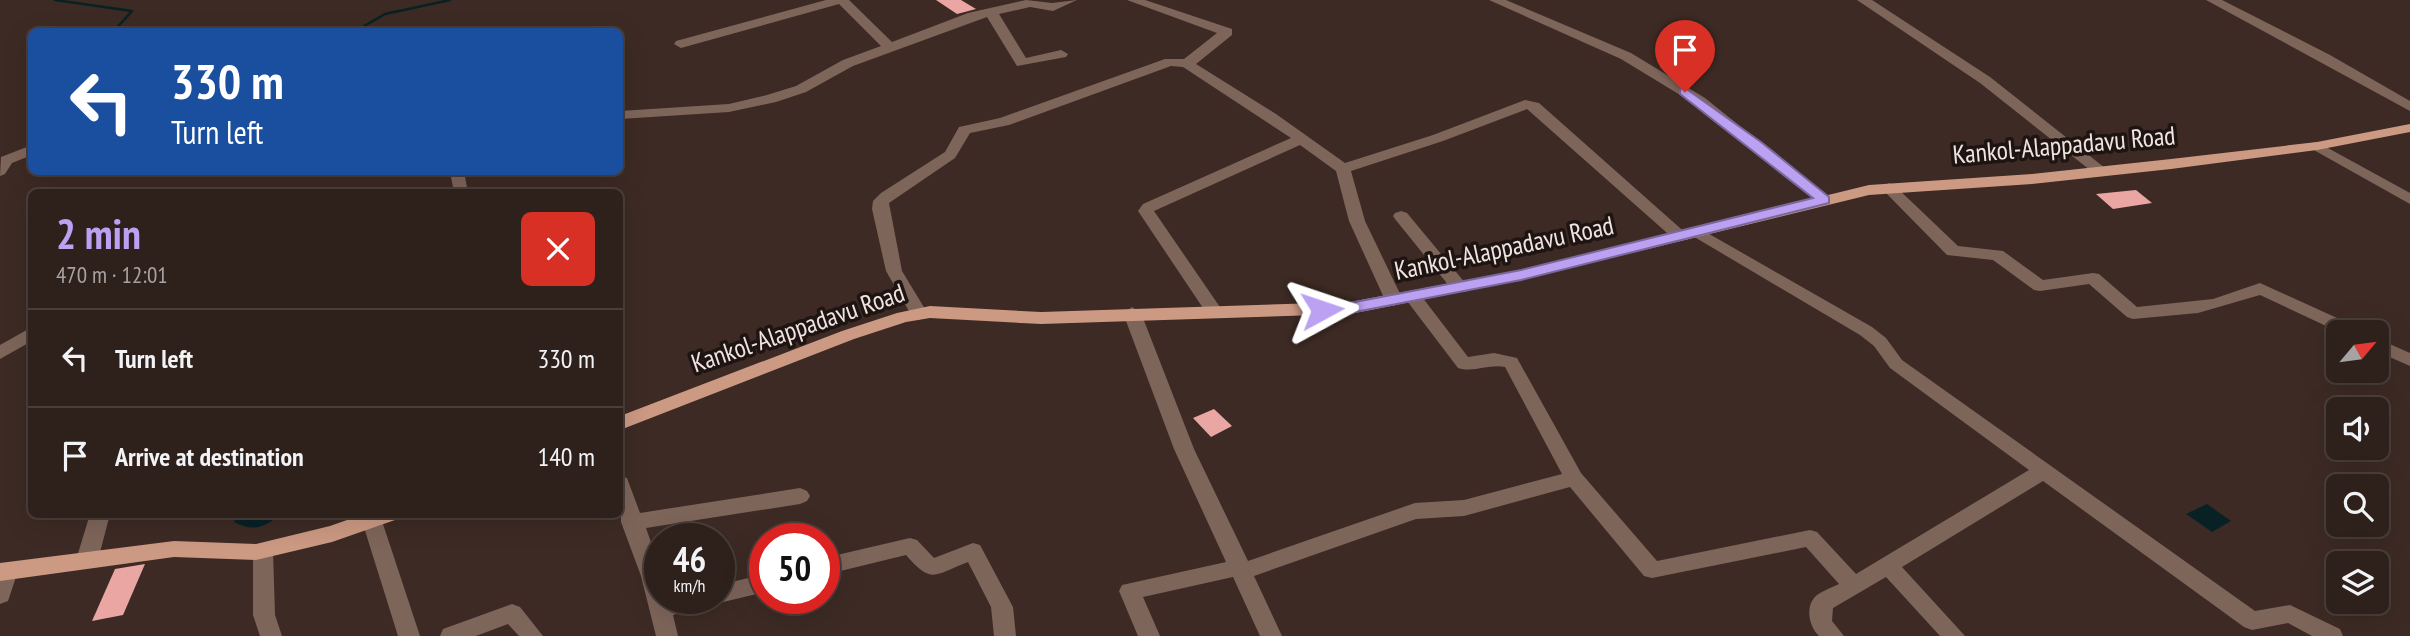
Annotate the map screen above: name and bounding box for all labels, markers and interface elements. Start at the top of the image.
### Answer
pin [1655,20,1715,92]
icon: arrive [1666,31,1704,69]
text: 330 m [171,49,284,113]
icon: left [56,56,147,147]
text: Turn left [171,111,263,153]
street label: Kankol-Alappadavu Road [1951,118,2177,171]
text: 2 min [56,206,141,261]
street label: Kankol-Alappadavu Road [1391,208,1617,287]
button: close [521,212,595,286]
text: 470 m · 12:01 [56,260,168,289]
position arrow [1285,273,1359,347]
street label: Kankol-Alappadavu Road [687,276,909,379]
north arrow [2326,320,2389,383]
map controls [2326,320,2389,614]
icon: left [56,339,94,377]
text: Turn left [115,342,193,375]
text: 330 m [537,342,595,375]
button: sound [2326,397,2389,460]
icon: arrive [56,437,94,475]
text: Arrive at destination [115,440,304,473]
text: 140 m [537,440,595,473]
button: search [2326,474,2389,537]
speed limit sign: 50 [749,523,840,614]
text: 46 [673,536,706,582]
button: layers [2326,551,2389,614]
text: km/h [674,574,705,597]

